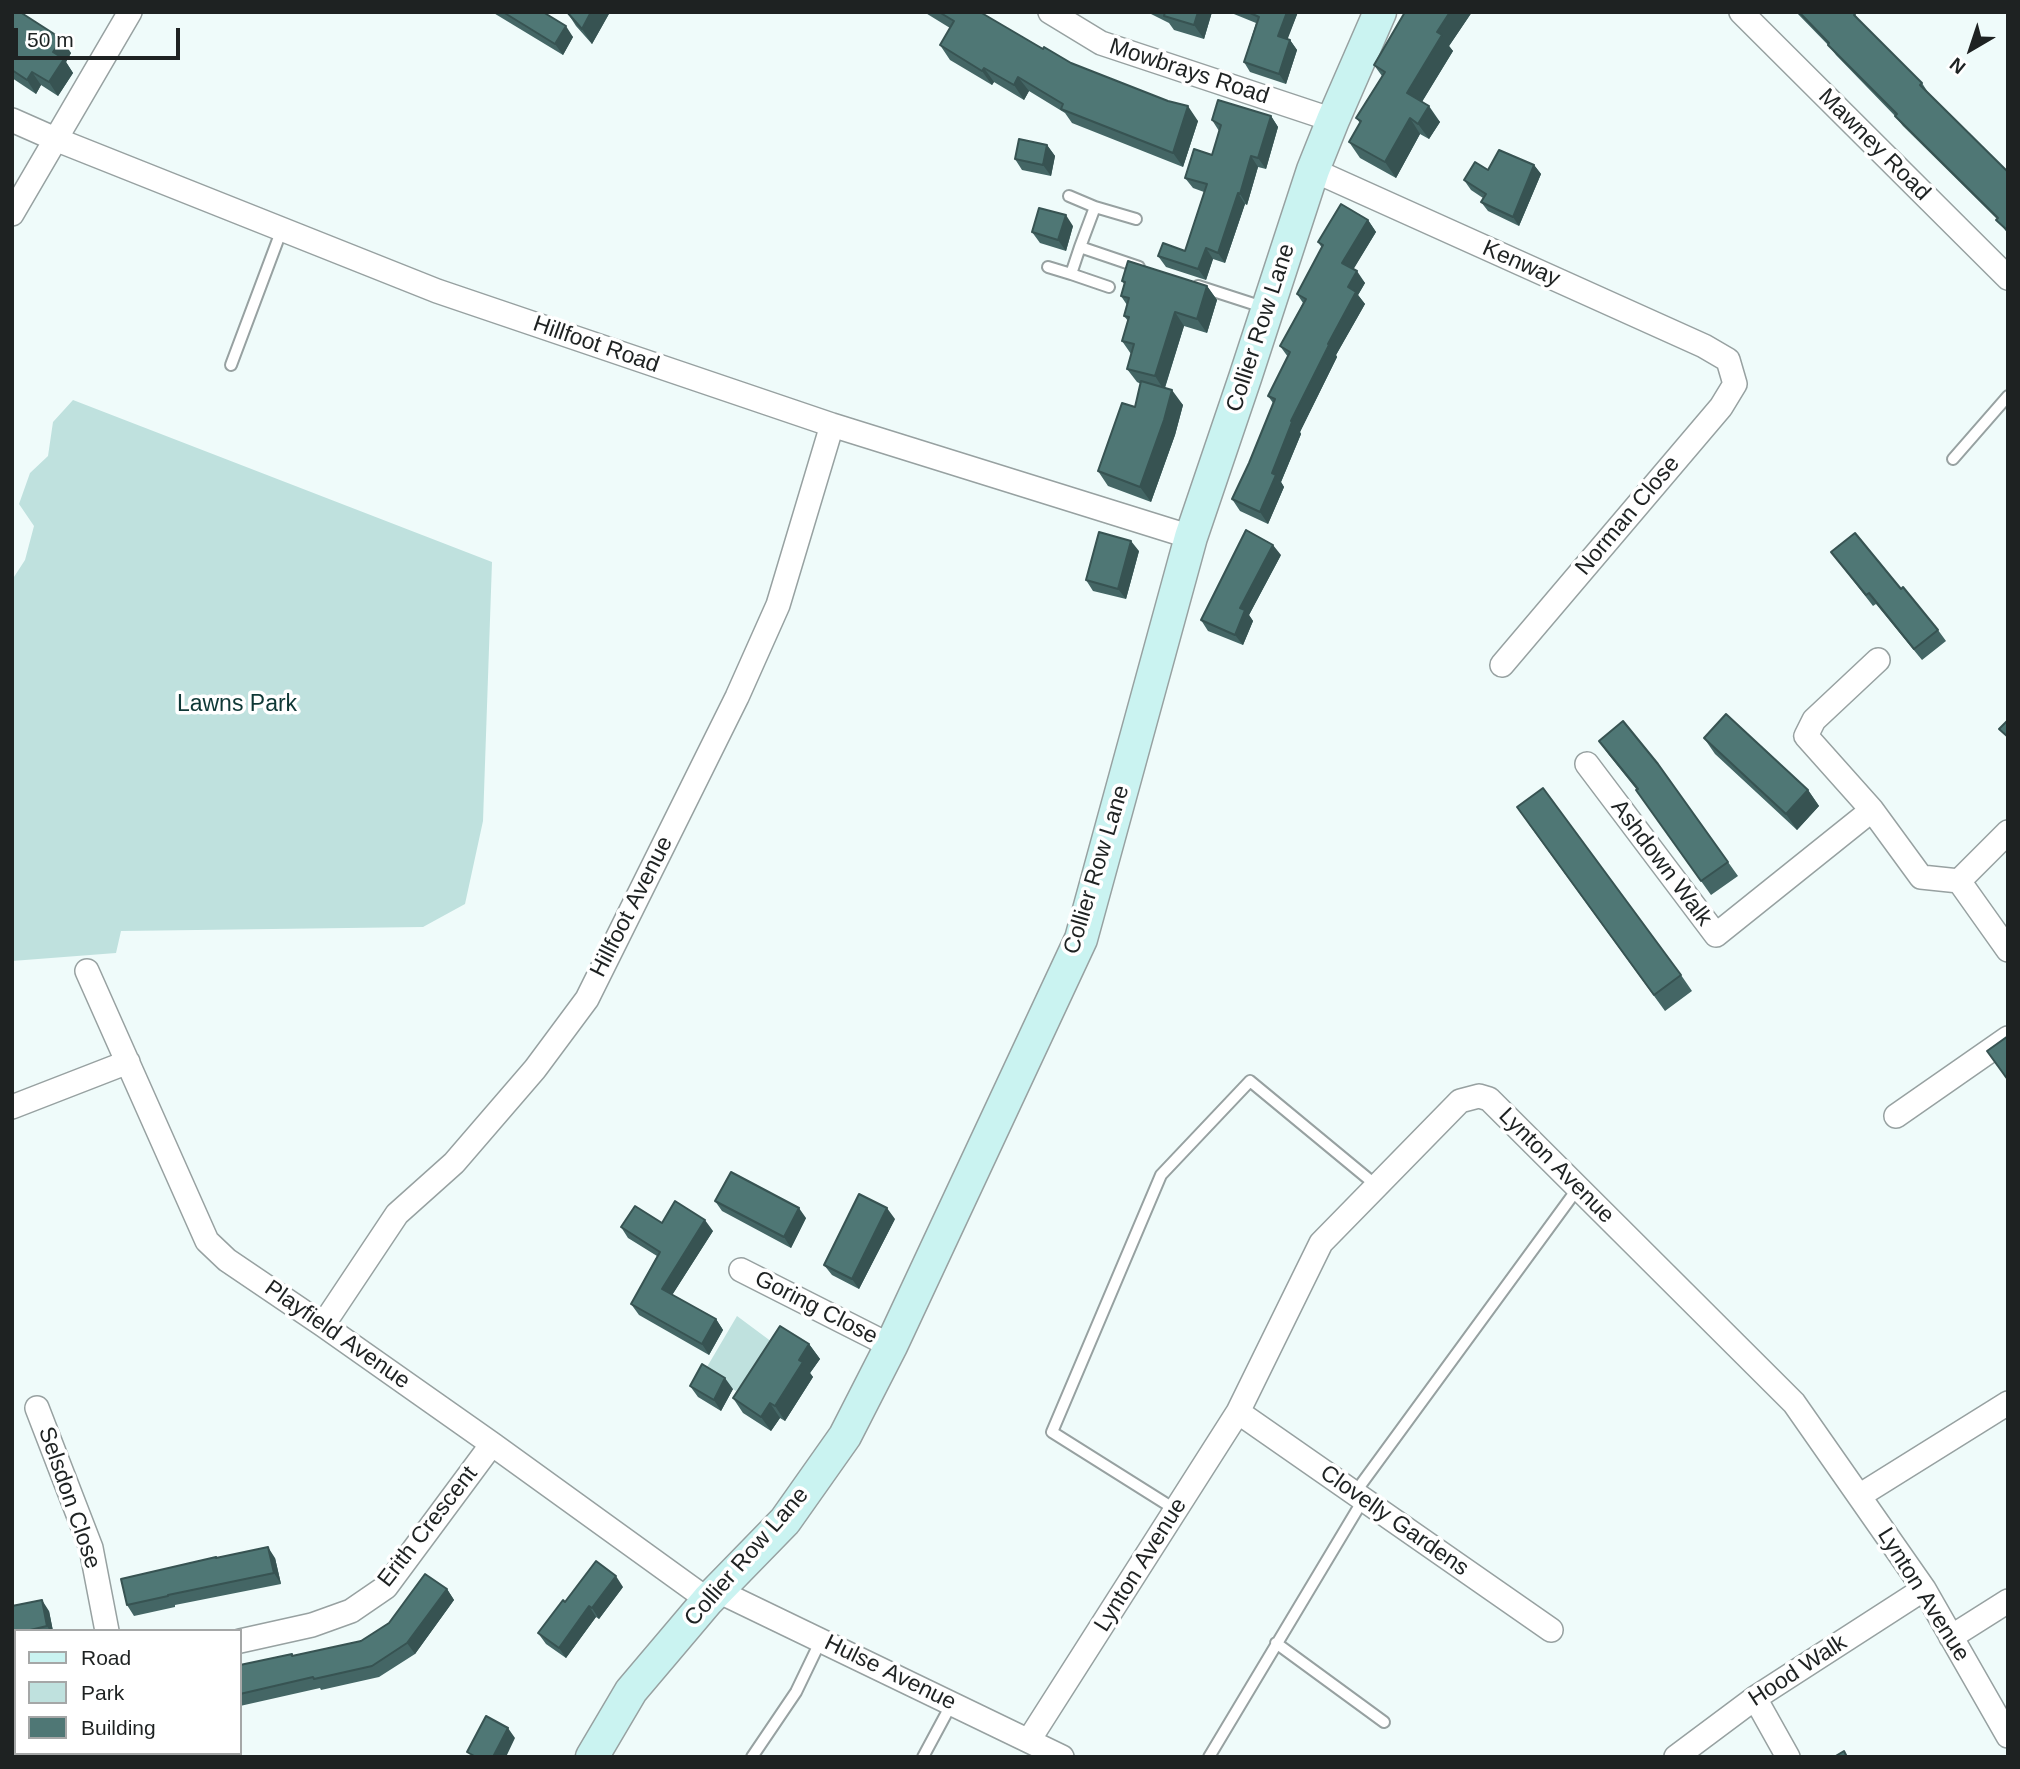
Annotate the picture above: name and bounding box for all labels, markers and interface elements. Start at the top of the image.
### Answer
scale bar [18,14,184,58]
north arrow [1936,14,2006,84]
text: 50 m [27,28,74,51]
street label: Mowbrays Road [1106,33,1272,111]
text: N [1946,53,1969,78]
street label: Mawney Road [1812,83,1936,207]
street label: Kenway [1478,235,1564,293]
street label: Collier Row Lane [1221,240,1301,416]
street label: Hillfoot Road [529,311,663,379]
street label: Norman Close [1570,451,1686,581]
park label: Lawns Park [177,691,297,719]
street label: Collier Row Lane [1058,782,1136,958]
street label: Ashdown Walk [1604,794,1718,932]
street label: Hillfoot Avenue [585,832,679,982]
street label: Lynton Avenue [1492,1102,1620,1230]
street label: Goring Close [750,1265,882,1351]
street label: Playfield Avenue [259,1275,415,1395]
street label: Selsdon Close [32,1423,106,1573]
street label: Clovelly Gardens [1314,1459,1474,1583]
street label: Erith Crescent [372,1461,484,1593]
street label: Collier Row Lane [679,1482,815,1632]
street label: Lynton Avenue [1089,1493,1193,1637]
street label: Lynton Avenue [1871,1523,1975,1667]
legend [14,1629,242,1755]
street label: Hulse Avenue [820,1629,960,1717]
street label: Hood Walk [1744,1629,1852,1713]
text: Road [81,1646,131,1669]
text: Park [81,1681,124,1704]
text: Building [81,1716,156,1739]

